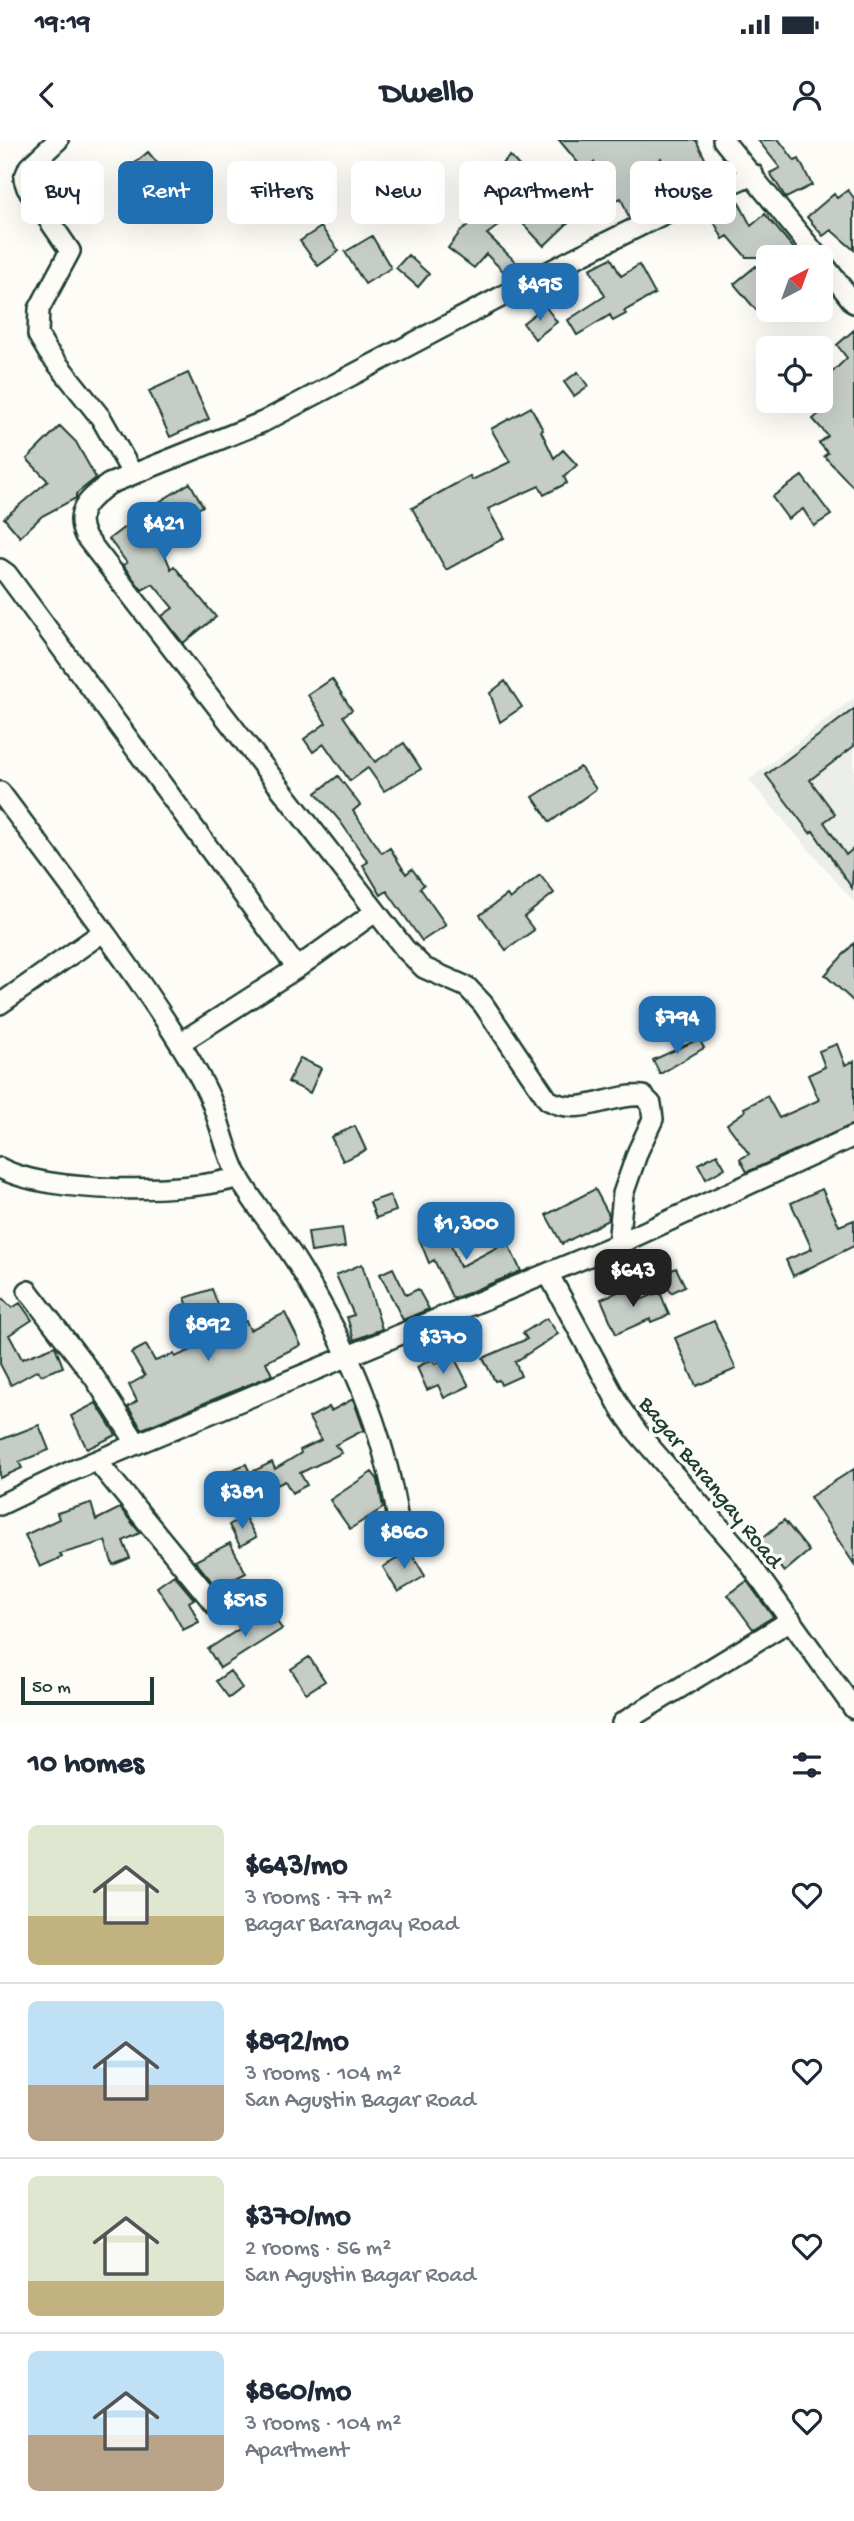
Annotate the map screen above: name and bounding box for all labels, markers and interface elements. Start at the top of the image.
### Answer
text: 19:19 [35,9,90,40]
icon: back [28,76,66,114]
text: Dwello [381,76,473,114]
icon: person [788,76,826,114]
chip: Buy [21,161,104,224]
chip: Rent [118,161,213,224]
chip: Filters [227,161,337,224]
chip: New [351,161,445,224]
chip: Apartment [459,161,616,224]
chip: House [630,161,736,224]
north arrow [756,245,833,322]
map controls [756,245,833,413]
pin: $495 [499,264,581,323]
text: $495 [518,272,562,299]
button: locate [756,336,833,413]
pin: $421 [123,502,205,562]
text: $421 [143,511,185,538]
pin: $794 [636,996,718,1056]
text: $794 [655,1005,699,1032]
pin: $1,300 [409,1202,523,1262]
text: $1,300 [434,1211,498,1238]
pin: $643 [592,1250,674,1309]
text: $643 [611,1258,655,1285]
pin: $892 [167,1304,249,1363]
text: $892 [185,1312,231,1339]
pin: $370 [402,1316,484,1376]
text: $370 [419,1325,467,1352]
street label: Bagar Barangay Road [631,1391,788,1576]
pin: $381 [201,1472,283,1531]
text: $381 [220,1480,264,1507]
pin: $860 [363,1512,445,1571]
text: $860 [380,1520,428,1547]
pin: $515 [204,1580,286,1639]
text: $515 [223,1588,267,1615]
scale bar [21,1674,154,1706]
text: 50 m [32,1677,71,1700]
icon: filters [788,1746,826,1784]
text: 10 homes [28,1748,144,1783]
text: $643/mo [245,1850,348,1885]
icon: home [84,1853,168,1937]
icon: heart [788,1876,826,1914]
text: 3 rooms · 77 m² [245,1885,392,1912]
text: Bagar Barangay Road [245,1912,458,1939]
text: $892/mo [245,2026,349,2061]
icon: home [84,2029,168,2113]
icon: heart [788,2052,826,2090]
text: 3 rooms · 104 m² [245,2061,401,2088]
text: San Agustin Bagar Road [245,2088,476,2115]
text: $370/mo [245,2201,351,2236]
icon: home [84,2204,168,2288]
icon: heart [788,2227,826,2265]
text: 2 rooms · 56 m² [245,2236,391,2263]
text: San Agustin Bagar Road [245,2263,476,2290]
text: $860/mo [245,2376,351,2411]
icon: home [84,2379,168,2463]
icon: heart [788,2402,826,2440]
text: 3 rooms · 104 m² [245,2411,401,2438]
text: Apartment [245,2438,349,2465]

